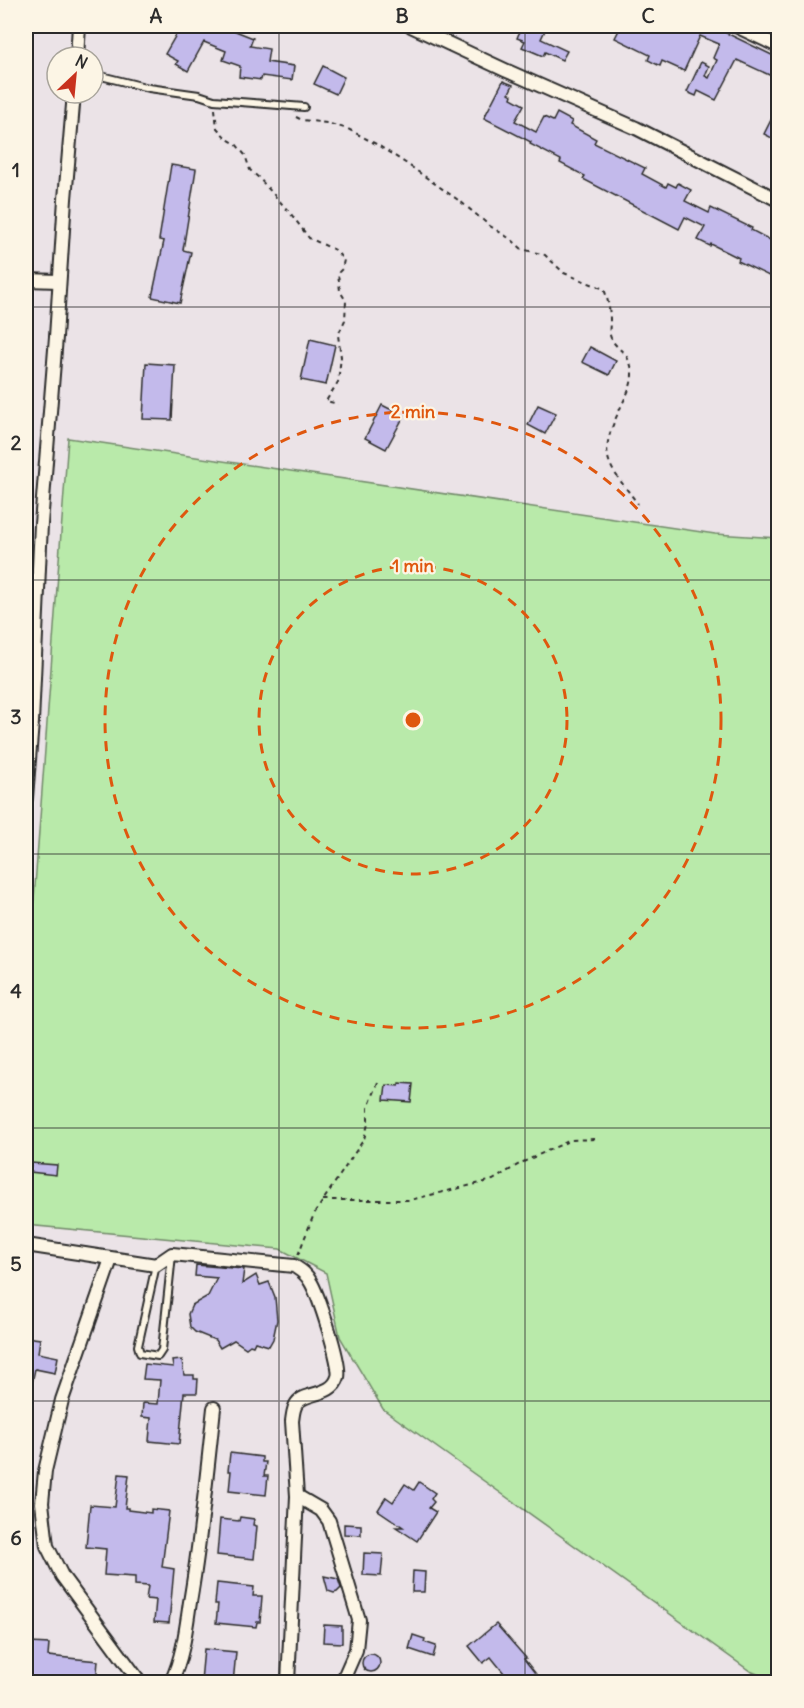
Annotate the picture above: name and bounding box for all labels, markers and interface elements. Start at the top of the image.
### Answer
text: A [150,3,163,28]
text: B [395,3,409,28]
text: C [641,3,655,28]
north arrow [45,45,105,105]
text: N [72,50,91,73]
text: 1 [12,157,20,182]
text: 2 min [391,400,436,423]
text: 2 [11,430,22,455]
text: 1 min [392,554,434,577]
text: 3 [10,704,22,729]
centre of rings [403,710,423,730]
text: 4 [10,978,22,1003]
text: 5 [10,1251,22,1276]
text: 6 [10,1525,22,1550]

